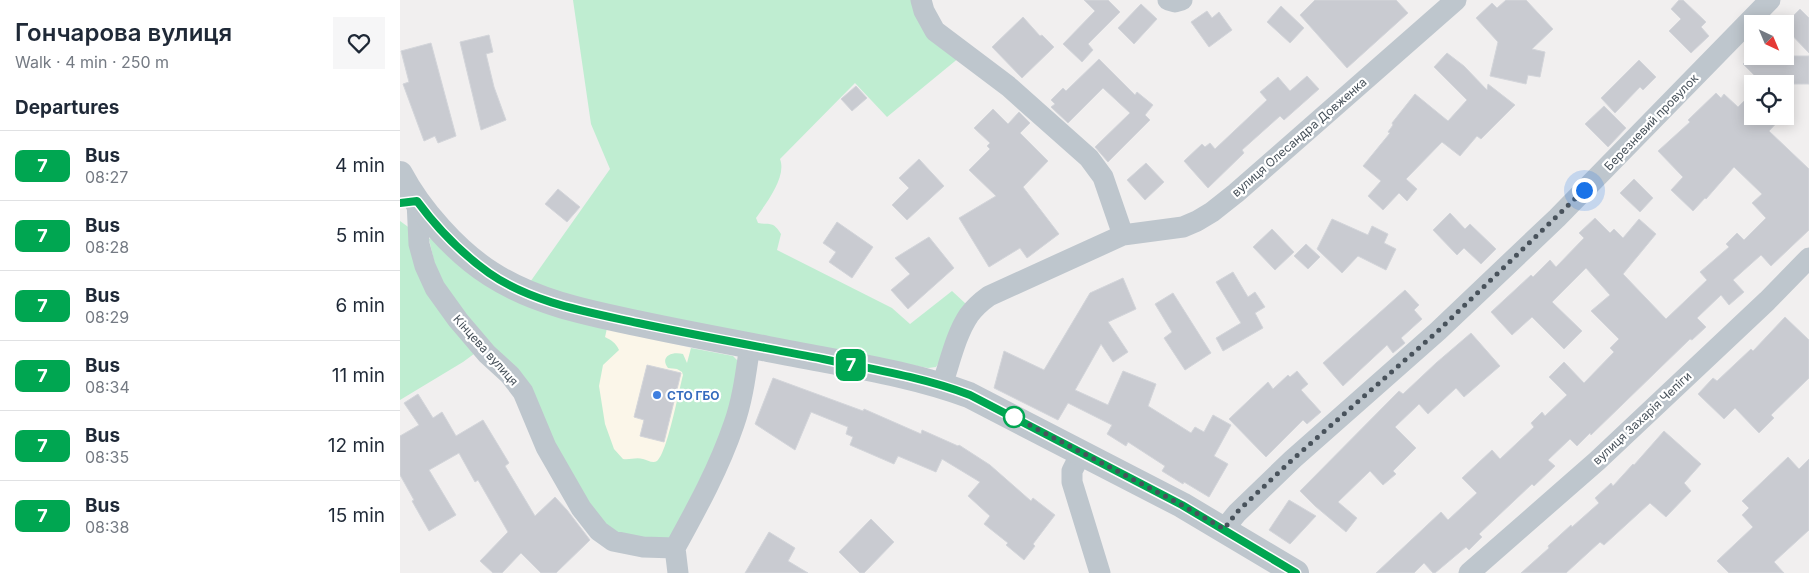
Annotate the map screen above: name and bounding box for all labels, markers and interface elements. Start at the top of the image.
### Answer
north arrow [1744,15,1794,65]
map controls [1744,15,1794,125]
button: heart [333,17,385,69]
text: Гончарова вулиця [15,18,232,47]
text: Walk · 4 min · 250 m [15,52,169,72]
street label: Березневий провулок [1601,70,1701,173]
street label: вулиця Олесандра Довженка [1229,74,1369,200]
button: locate [1744,75,1794,125]
text: Departures [15,96,119,119]
text: Bus [85,144,120,167]
text: 4 min [335,154,385,177]
text: 7 [37,155,48,176]
text: 08:27 [85,167,128,187]
your location [1572,178,1597,203]
text: Bus [85,214,120,237]
text: 5 min [336,224,385,247]
text: 7 [37,225,48,246]
text: 08:28 [85,237,129,257]
text: Bus [85,284,120,307]
text: 6 min [335,294,385,317]
text: 7 [37,295,48,316]
text: 08:29 [85,307,129,327]
street label: Кінцева вулиця [450,311,522,389]
line badge: 7 [835,349,867,381]
text: Bus [85,354,120,377]
text: 7 [846,354,856,375]
text: 11 min [332,364,385,387]
text: 7 [37,365,48,386]
street label: вулиця Захарія Чепіги [1589,368,1695,468]
text: 08:34 [85,377,130,397]
place label: СТО ГБО [667,388,720,403]
marker: СТО ГБО [651,389,663,401]
unlabelled marker [1003,406,1025,428]
text: Bus [85,424,120,447]
text: 12 min [328,434,385,457]
text: 7 [37,435,48,456]
text: 08:35 [85,447,129,467]
text: Bus [85,494,120,517]
text: 15 min [328,504,385,527]
text: 7 [37,505,48,526]
text: 08:38 [85,517,129,537]

